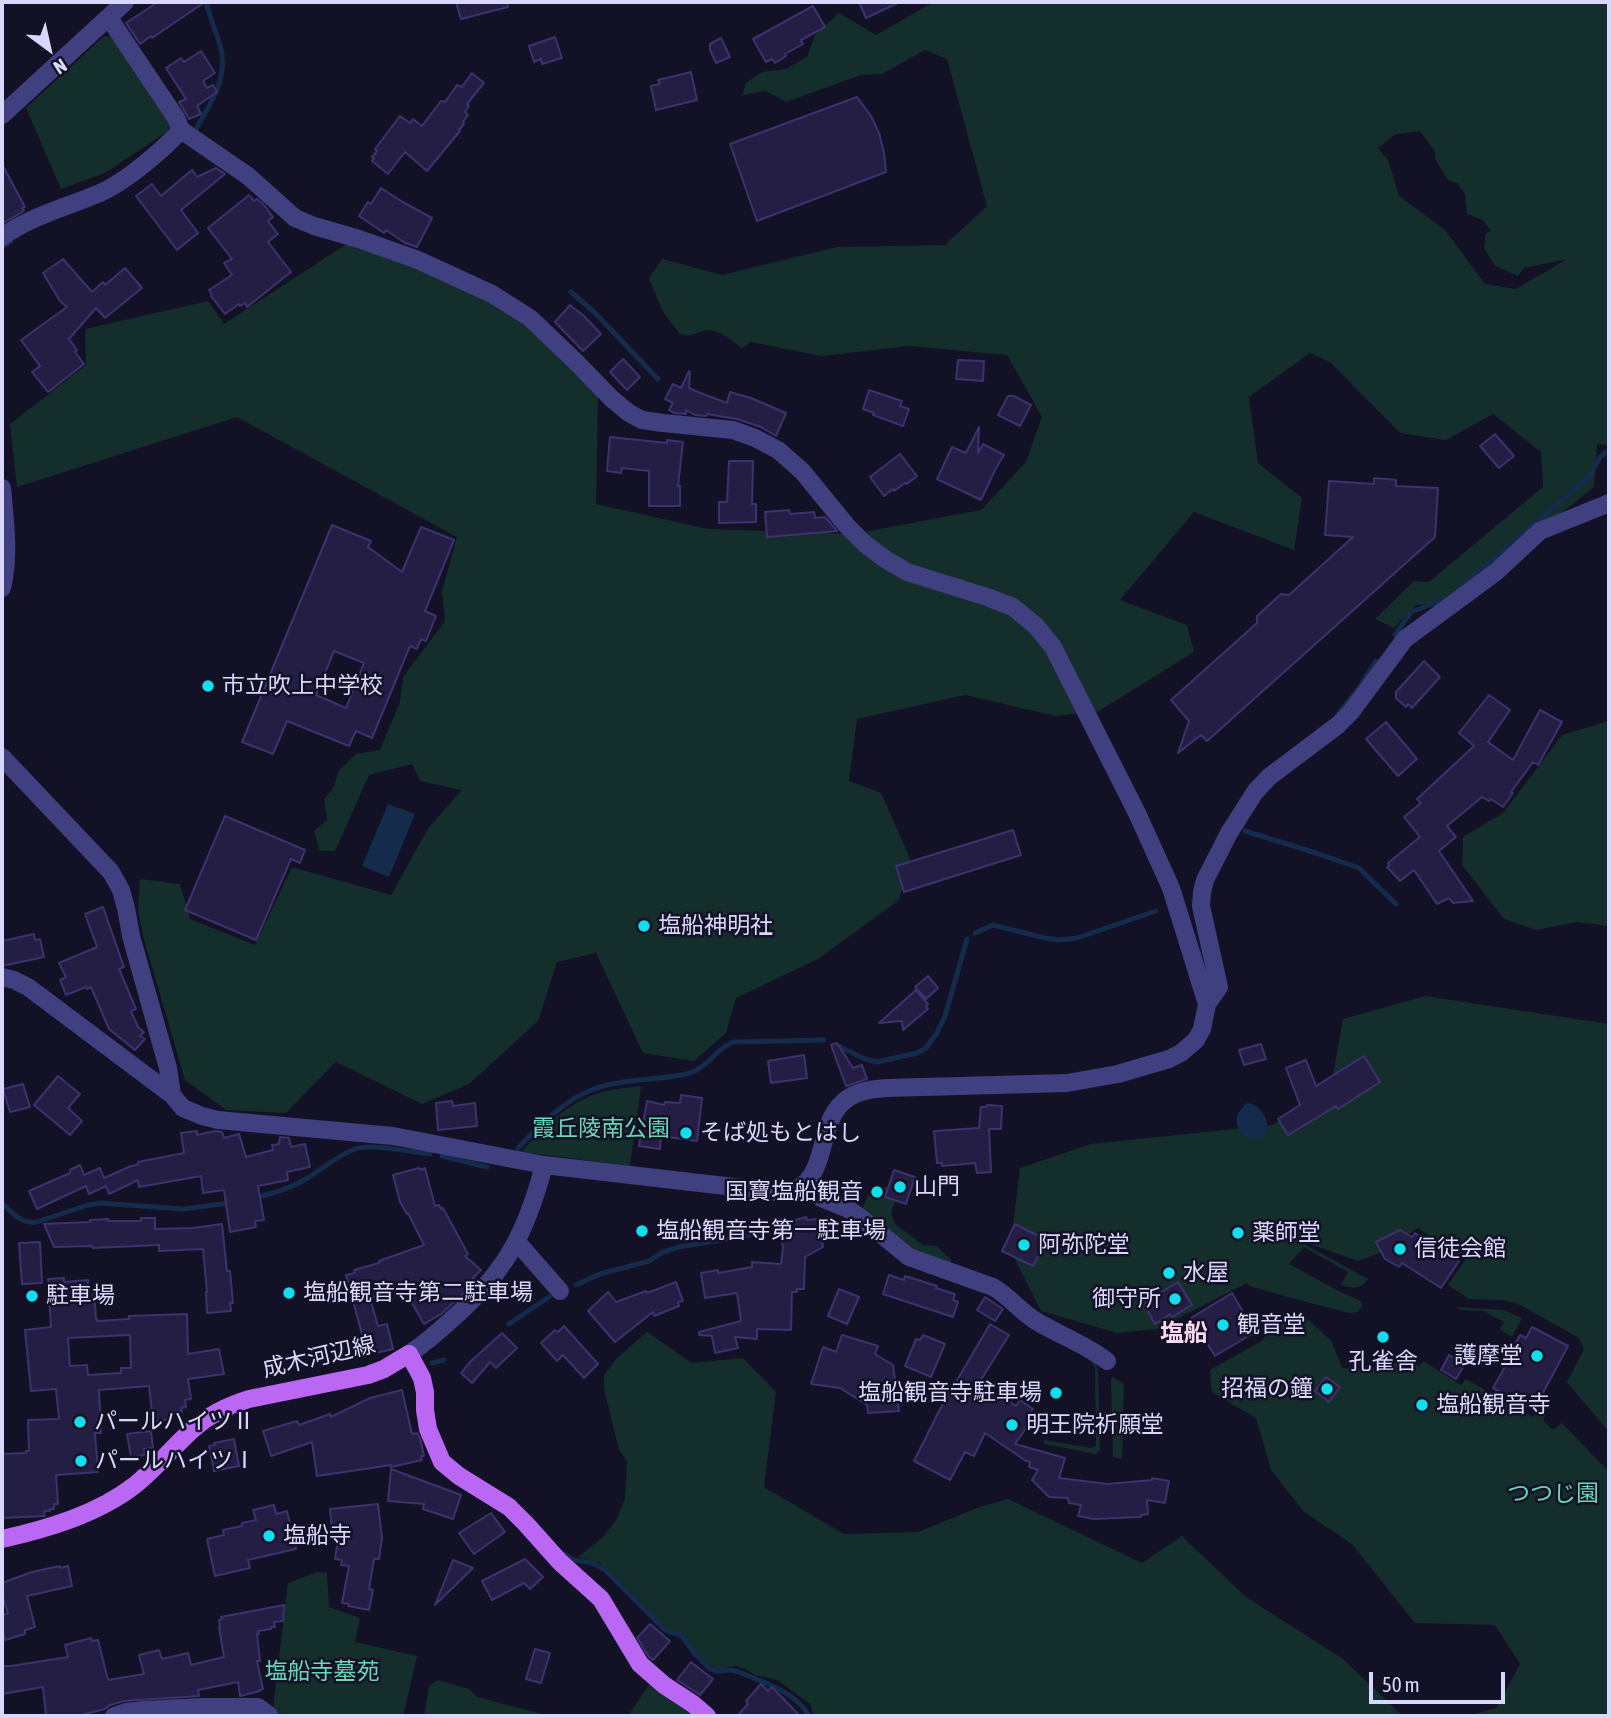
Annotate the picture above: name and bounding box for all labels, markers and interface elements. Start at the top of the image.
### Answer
north arrow [14,14,84,84]
text: N [50,54,71,79]
place label: 市立吹上中学校 [222,672,383,700]
marker: 市立吹上中学校 [200,678,216,694]
place label: 塩船神明社 [658,912,773,940]
marker: 塩船神明社 [636,918,652,934]
park label: 霞丘陵南公園 [532,1115,670,1143]
place label: そば処もとはし [700,1119,861,1147]
marker: そば処もとはし [678,1125,694,1141]
place label: 山門 [914,1173,960,1201]
place label: 国寶塩船観音 [725,1178,863,1206]
marker: 山門 [892,1179,908,1195]
marker: 国寶塩船観音 [869,1184,885,1200]
place label: 塩船観音寺第一駐車場 [656,1217,886,1245]
place label: 薬師堂 [1252,1219,1321,1247]
marker: 塩船観音寺第一駐車場 [634,1223,650,1239]
marker: 薬師堂 [1230,1225,1246,1241]
place label: 阿弥陀堂 [1038,1231,1130,1259]
place label: 信徒会館 [1414,1235,1506,1263]
marker: 阿弥陀堂 [1016,1237,1032,1253]
marker: 信徒会館 [1392,1241,1408,1257]
place label: 水屋 [1183,1259,1229,1287]
marker: 水屋 [1161,1265,1177,1281]
place label: 塩船観音寺第二駐車場 [303,1279,533,1307]
place label: 駐車場 [46,1282,115,1310]
marker: 塩船観音寺第二駐車場 [281,1285,297,1301]
place label: 御守所 [1092,1285,1161,1313]
marker: 駐車場 [24,1288,40,1304]
marker: 御守所 [1167,1291,1183,1307]
place label: 観音堂 [1237,1311,1306,1339]
marker: 観音堂 [1215,1317,1231,1333]
district label: 塩船 [1160,1319,1208,1347]
marker: 孔雀舎 [1375,1329,1391,1345]
street label: 成木河辺線 [260,1331,378,1383]
place label: 護摩堂 [1454,1342,1523,1370]
place label: 孔雀舎 [1349,1348,1417,1376]
marker: 護摩堂 [1529,1348,1545,1364]
place label: 招福の鐘 [1221,1375,1313,1403]
place label: 塩船観音寺駐車場 [858,1379,1042,1407]
marker: 招福の鐘 [1319,1381,1335,1397]
marker: 塩船観音寺駐車場 [1048,1385,1064,1401]
place label: 塩船観音寺 [1436,1391,1551,1419]
marker: 塩船観音寺 [1414,1397,1430,1413]
place label: パールハイツⅡ [94,1408,255,1436]
place label: 明王院祈願堂 [1026,1411,1164,1439]
marker: パールハイツⅡ [72,1414,88,1430]
marker: 明王院祈願堂 [1004,1417,1020,1433]
place label: パールハイツⅠ [95,1447,256,1475]
marker: パールハイツⅠ [73,1453,89,1469]
park label: つつじ園 [1507,1480,1599,1508]
place label: 塩船寺 [283,1522,352,1550]
marker: 塩船寺 [261,1528,277,1544]
park label: 塩船寺墓苑 [265,1658,379,1686]
scale bar [1373,1658,1510,1702]
text: 50 m [1382,1672,1420,1696]

